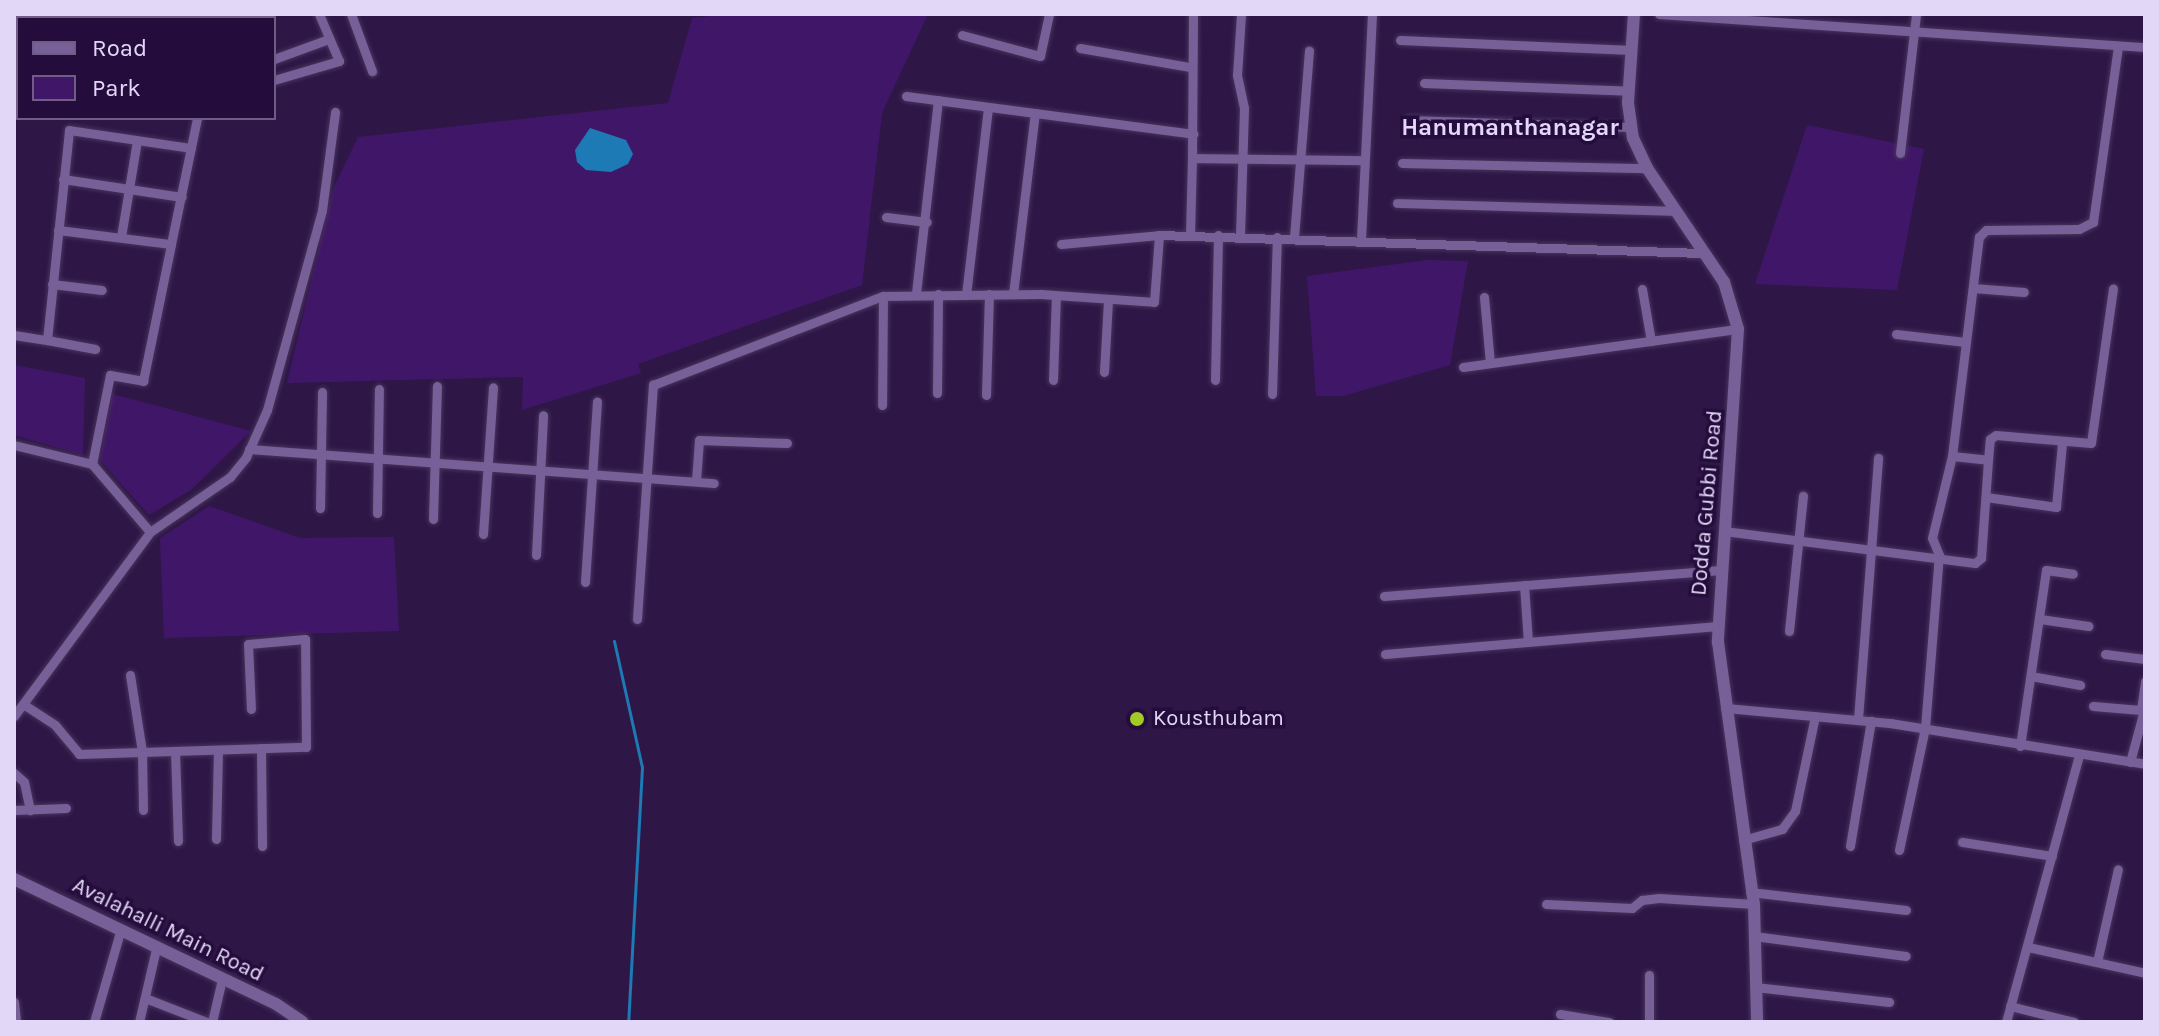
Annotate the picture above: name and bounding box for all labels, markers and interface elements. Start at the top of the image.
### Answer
legend [16,16,276,120]
text: Road [92,34,147,62]
text: Park [92,74,141,102]
district label: Hanumanthanagar [1401,114,1619,142]
street label: Dodda Gubbi Road [1686,409,1728,597]
place label: Kousthubam [1153,706,1284,732]
marker: Kousthubam [1128,710,1146,728]
street label: Avalahalli Main Road [68,872,268,988]

